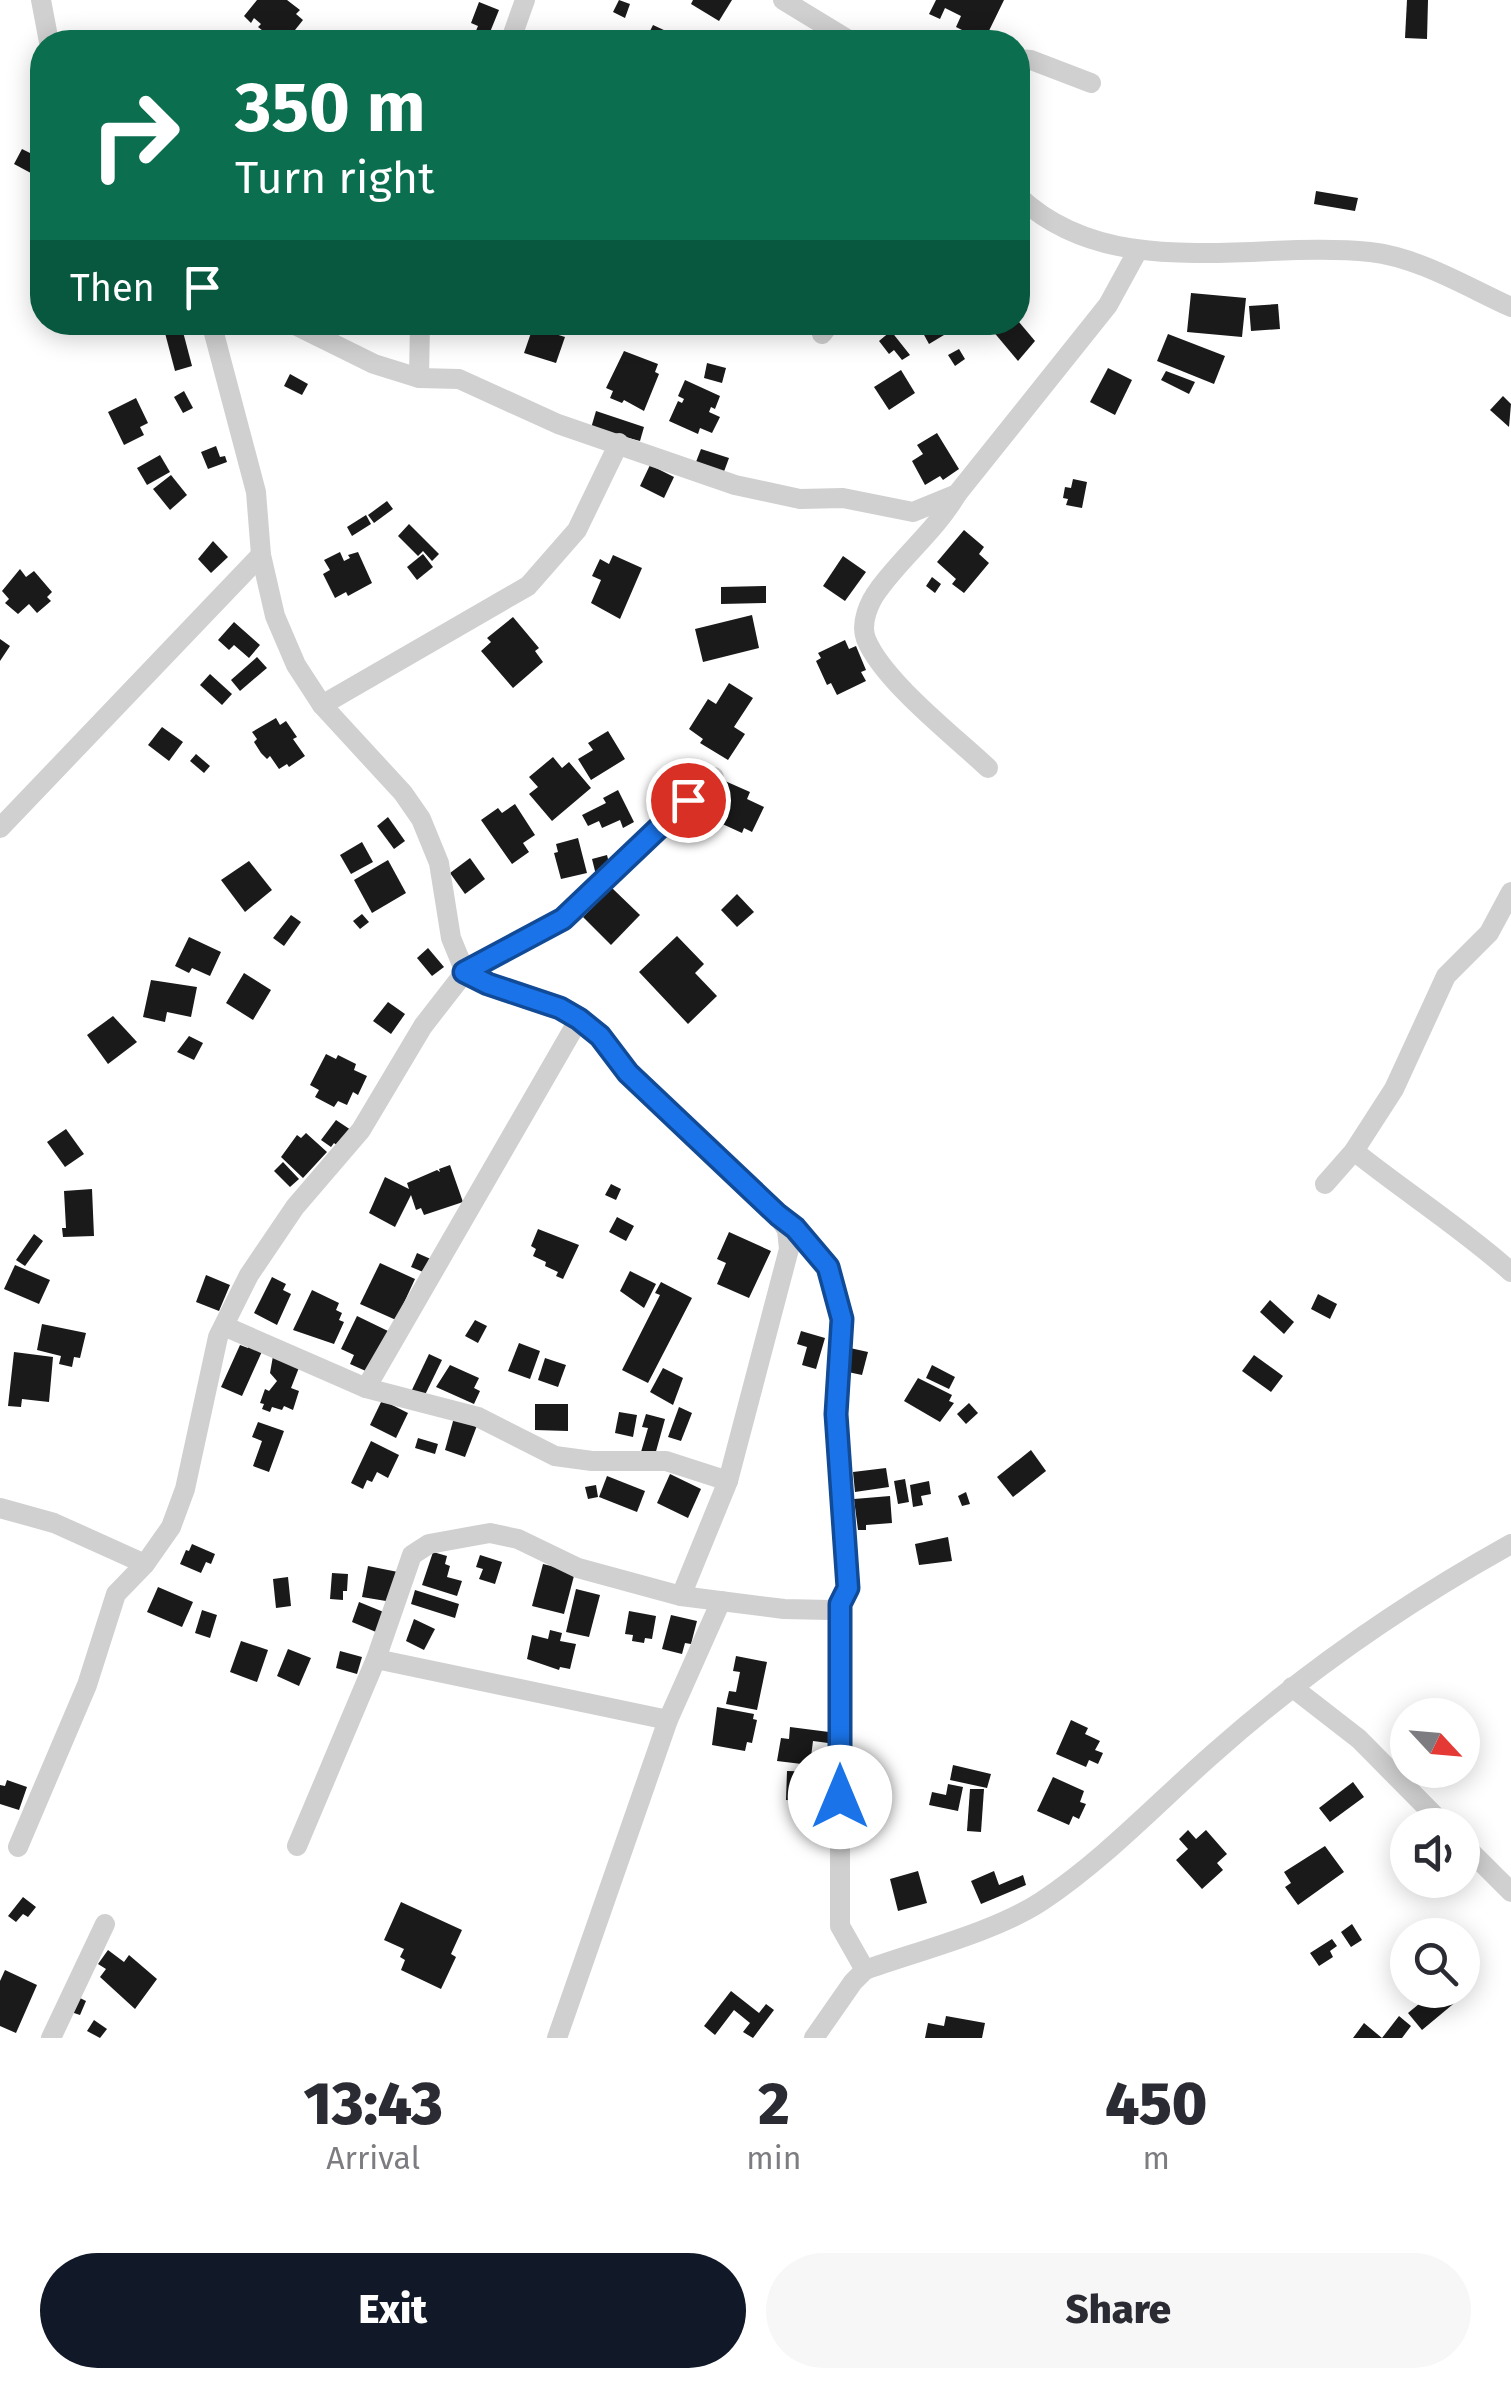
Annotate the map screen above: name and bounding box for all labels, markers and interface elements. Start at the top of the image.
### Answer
text: 350 m [235,66,426,150]
icon: right [70,70,200,200]
text: Turn right [235,151,434,205]
icon: arrive [175,260,230,315]
text: Then [70,265,155,311]
pin [646,758,731,843]
icon: arrive [661,773,716,828]
north arrow [1390,1698,1480,1788]
map controls [1390,1698,1480,2008]
position arrow [788,1745,892,1849]
button: sound [1390,1808,1480,1898]
button: search [1390,1918,1480,2008]
text: 13:43 [304,2068,443,2140]
text: 2 [758,2068,790,2140]
text: 450 [1105,2068,1207,2140]
text: Arrival [326,2139,420,2177]
text: min [746,2139,802,2177]
text: m [1143,2139,1170,2177]
button: Exit [40,2253,746,2368]
button: Share [766,2253,1471,2368]

